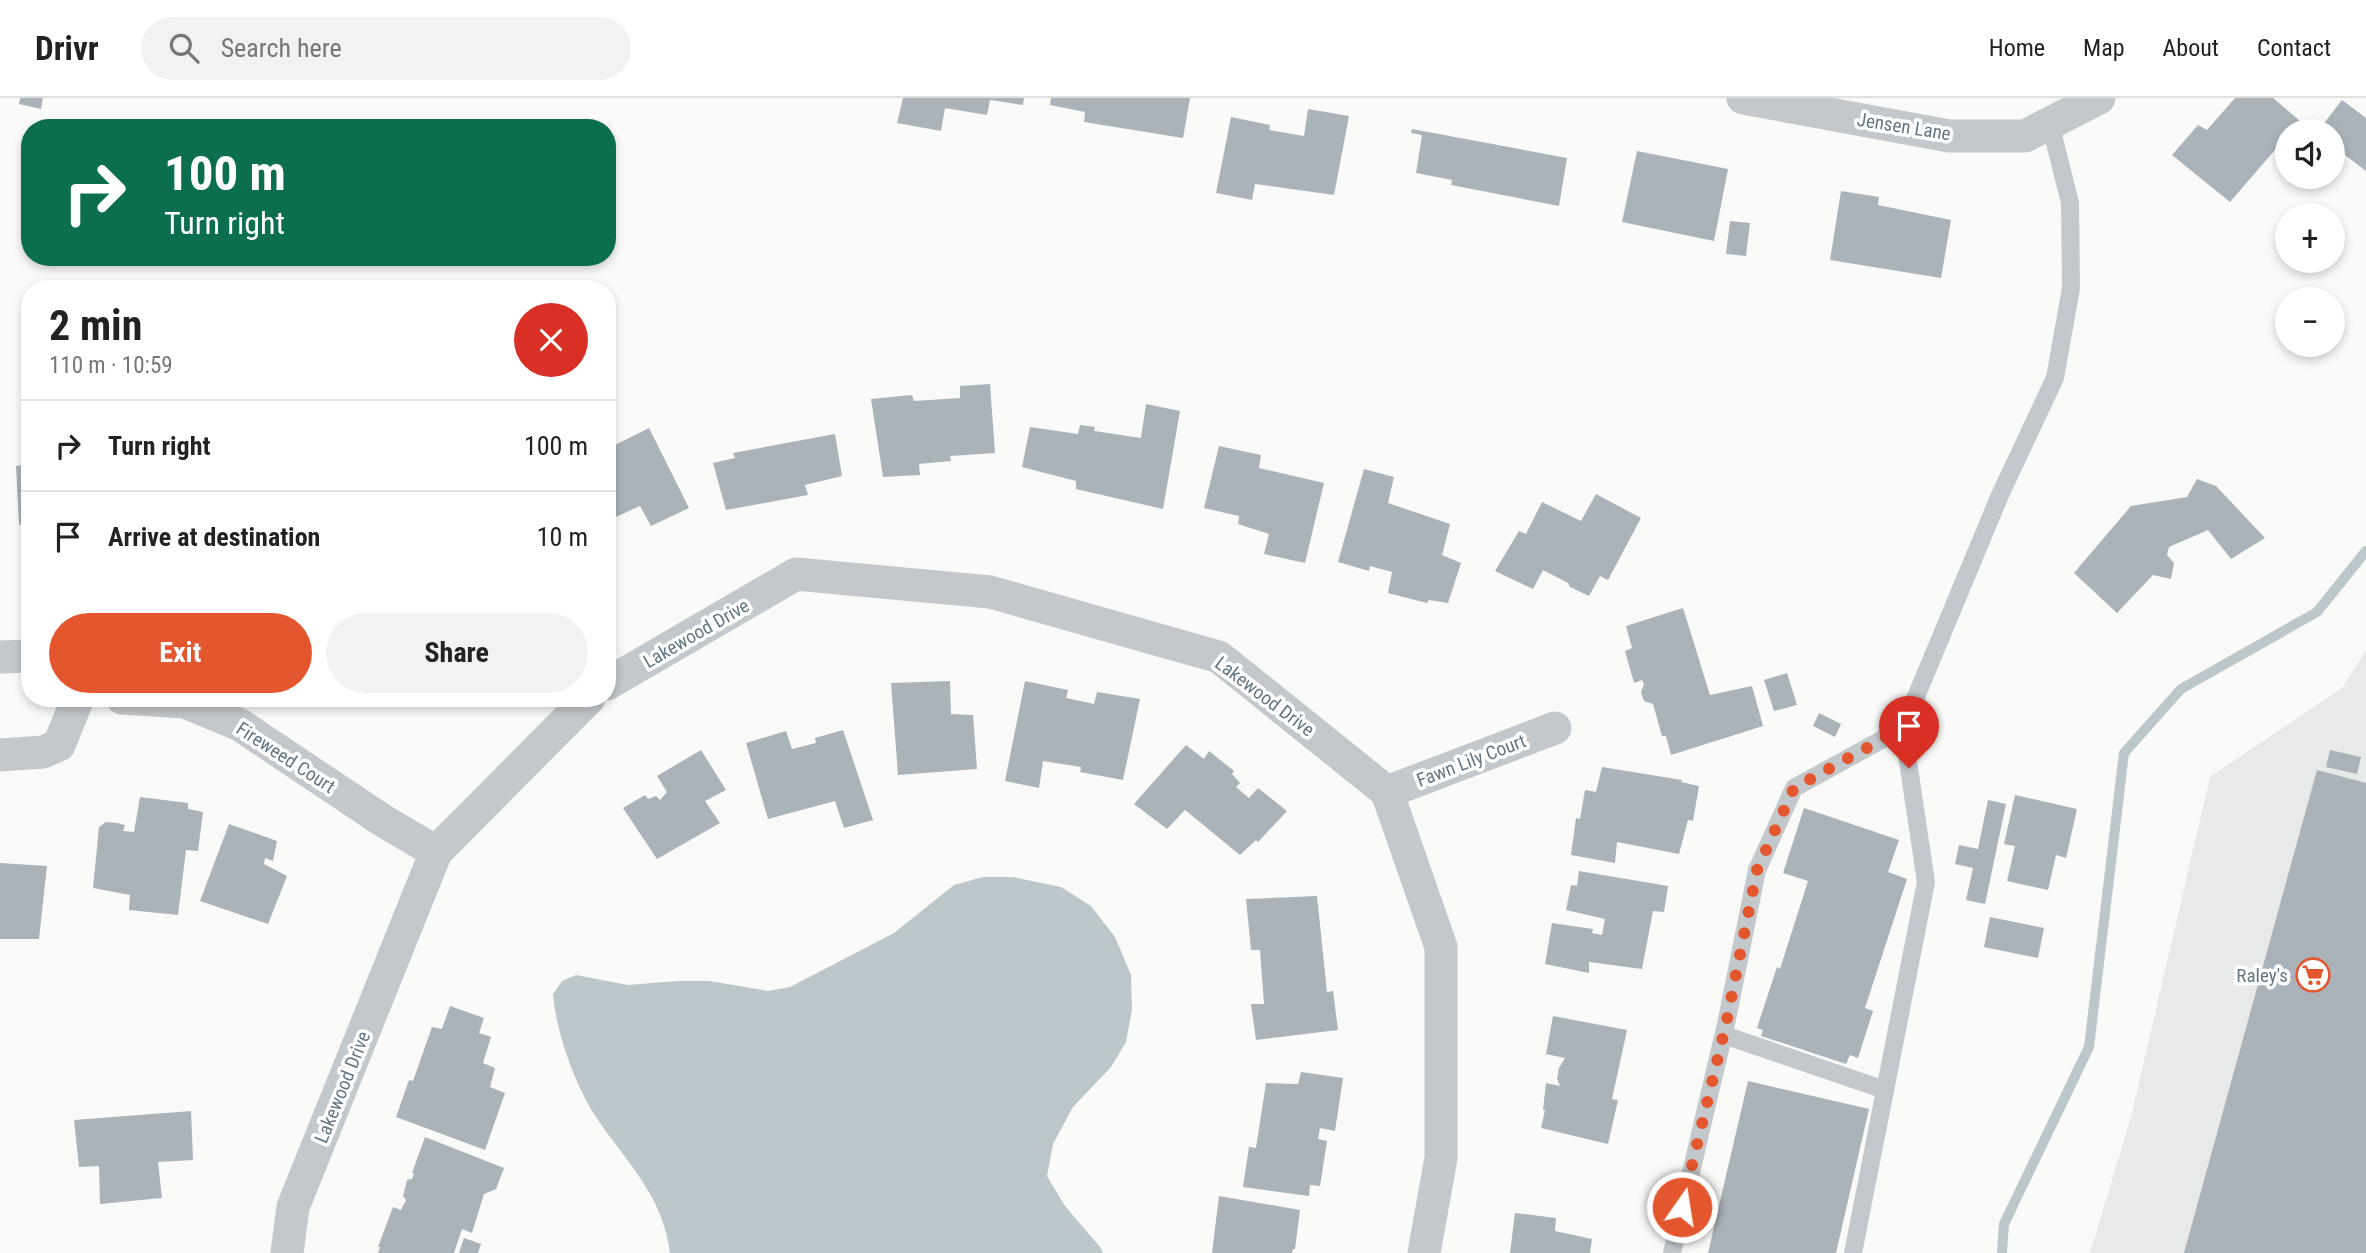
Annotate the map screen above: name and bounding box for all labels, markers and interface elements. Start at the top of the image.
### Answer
search box [141,17,631,80]
text: Drivr [35,29,99,68]
icon: search [165,29,203,67]
text: Search here [221,33,342,63]
text: Home [1989,34,2045,62]
text: Map [2083,34,2125,62]
text: About [2163,34,2219,62]
text: Contact [2257,34,2331,62]
street label: Jensen Lane [1855,108,1953,145]
map controls [2275,119,2345,357]
button: sound [2275,119,2345,189]
text: 100 m [164,145,286,202]
icon: right [49,147,140,238]
button: + [2275,203,2345,273]
text: Turn right [164,204,285,242]
button: − [2275,287,2345,357]
text: 2 min [49,301,142,350]
button: close [514,303,588,377]
text: 110 m · 10:59 [49,352,173,379]
icon: right [49,427,87,465]
text: Turn right [108,431,210,461]
text: 100 m [524,431,588,461]
icon: arrive [49,518,87,556]
text: Arrive at destination [108,522,320,552]
text: 10 m [537,522,588,552]
street label: Lakewood Drive [639,594,753,673]
button: Exit [49,613,312,693]
button: Share [326,613,588,693]
street label: Lakewood Drive [1210,652,1319,741]
pin [1879,696,1939,768]
icon: arrive [1890,707,1928,745]
street label: Fireweed Court [232,717,340,798]
street label: Fawn Lily Court [1413,729,1529,792]
supermarket icon: Raley's [2294,956,2332,994]
place label: Raley's [2236,964,2288,987]
street label: Lakewood Drive [310,1028,375,1146]
position arrow [1645,1170,1719,1244]

